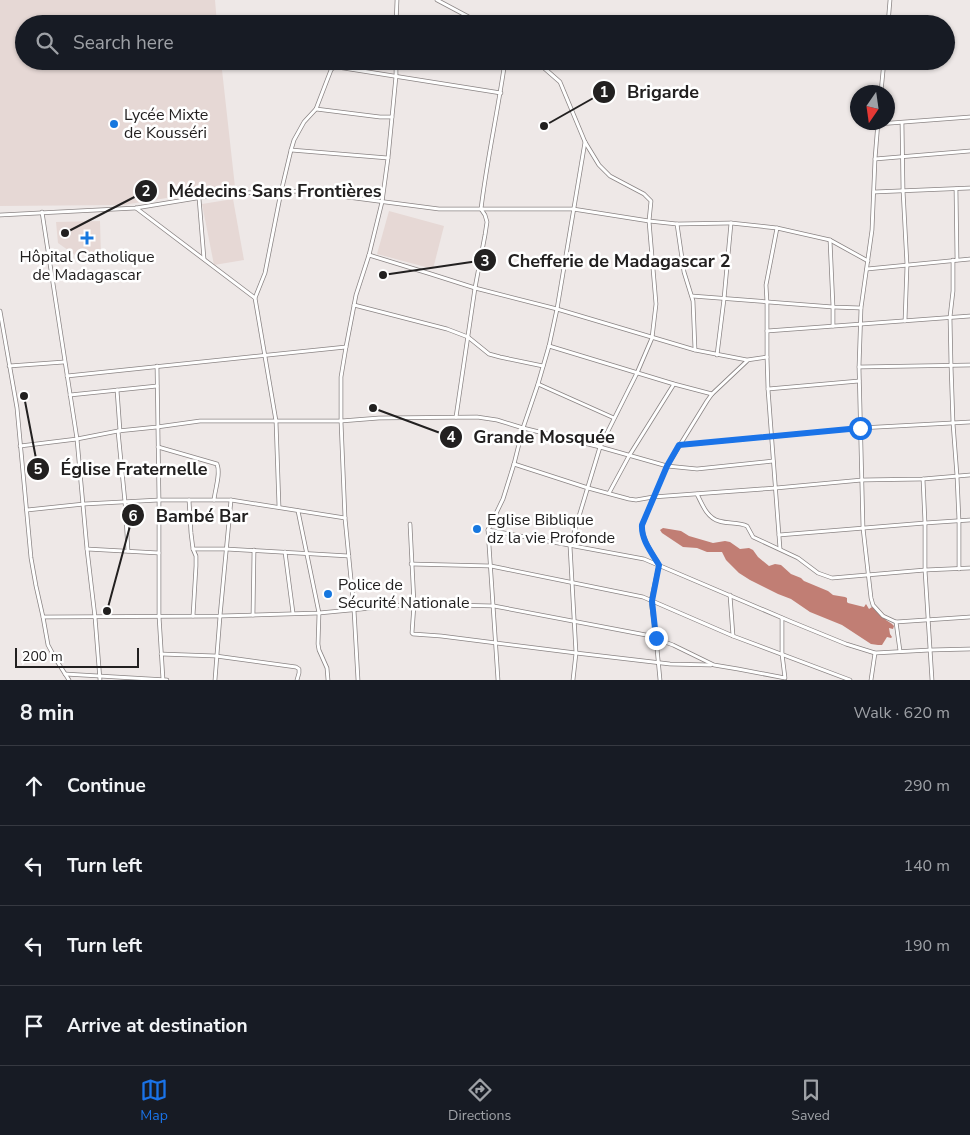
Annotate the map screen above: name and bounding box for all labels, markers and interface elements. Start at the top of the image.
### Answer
search box [15,15,955,70]
icon: search [33,29,61,57]
text: Search here [73,30,174,56]
callout: Brigarde [592,76,709,109]
text: Brigarde [627,80,699,104]
text: 1 [599,82,609,102]
north arrow [850,85,895,130]
place label: Lycée Mixte de Kousséri [124,104,208,144]
marker: Lycée Mixte de Kousséri [108,118,120,130]
callout: Médecins Sans Frontières [134,174,392,207]
text: Médecins Sans Frontières [168,179,382,203]
text: 2 [141,181,151,201]
marker: Hôpital Catholique de Madagascar [80,231,94,245]
callout: Chefferie de Madagascar 2 [472,244,740,277]
place label: Hôpital Catholique de Madagascar [20,246,154,286]
text: Chefferie de Madagascar 2 [508,249,730,273]
text: 3 [480,251,490,271]
route start [849,417,872,440]
callout: Grande Mosquée [438,420,625,453]
text: Grande Mosquée [473,425,615,449]
text: 4 [446,427,456,447]
callout: Église Fraternelle [25,452,217,485]
text: Église Fraternelle [60,457,208,481]
text: 5 [33,459,43,479]
callout: Bambé Bar [120,499,258,532]
text: Bambé Bar [156,504,248,528]
text: 6 [128,506,138,526]
place label: Eglise Biblique dz la vie Profonde [487,509,615,549]
marker: Eglise Biblique dz la vie Profonde [471,523,483,535]
place label: Police de Sécurité Nationale [338,574,470,614]
marker: Police de Sécurité Nationale [322,588,334,600]
route end [645,627,668,650]
scale bar [15,645,139,668]
text: 200 m [22,647,63,666]
text: 8 min [20,699,74,727]
text: Walk · 620 m [854,702,950,724]
icon: ahead [20,772,48,800]
text: Continue [67,773,146,799]
text: 290 m [903,775,950,797]
icon: left [20,852,48,880]
text: Turn left [67,853,142,879]
text: 140 m [903,855,950,877]
icon: left [20,932,48,960]
text: Turn left [67,933,142,959]
text: 190 m [903,935,950,957]
icon: arrive [20,1012,48,1040]
text: Arrive at destination [67,1013,248,1039]
tab: Map [140,1076,168,1125]
tab: Directions [448,1076,511,1125]
tab: Saved [791,1076,830,1125]

